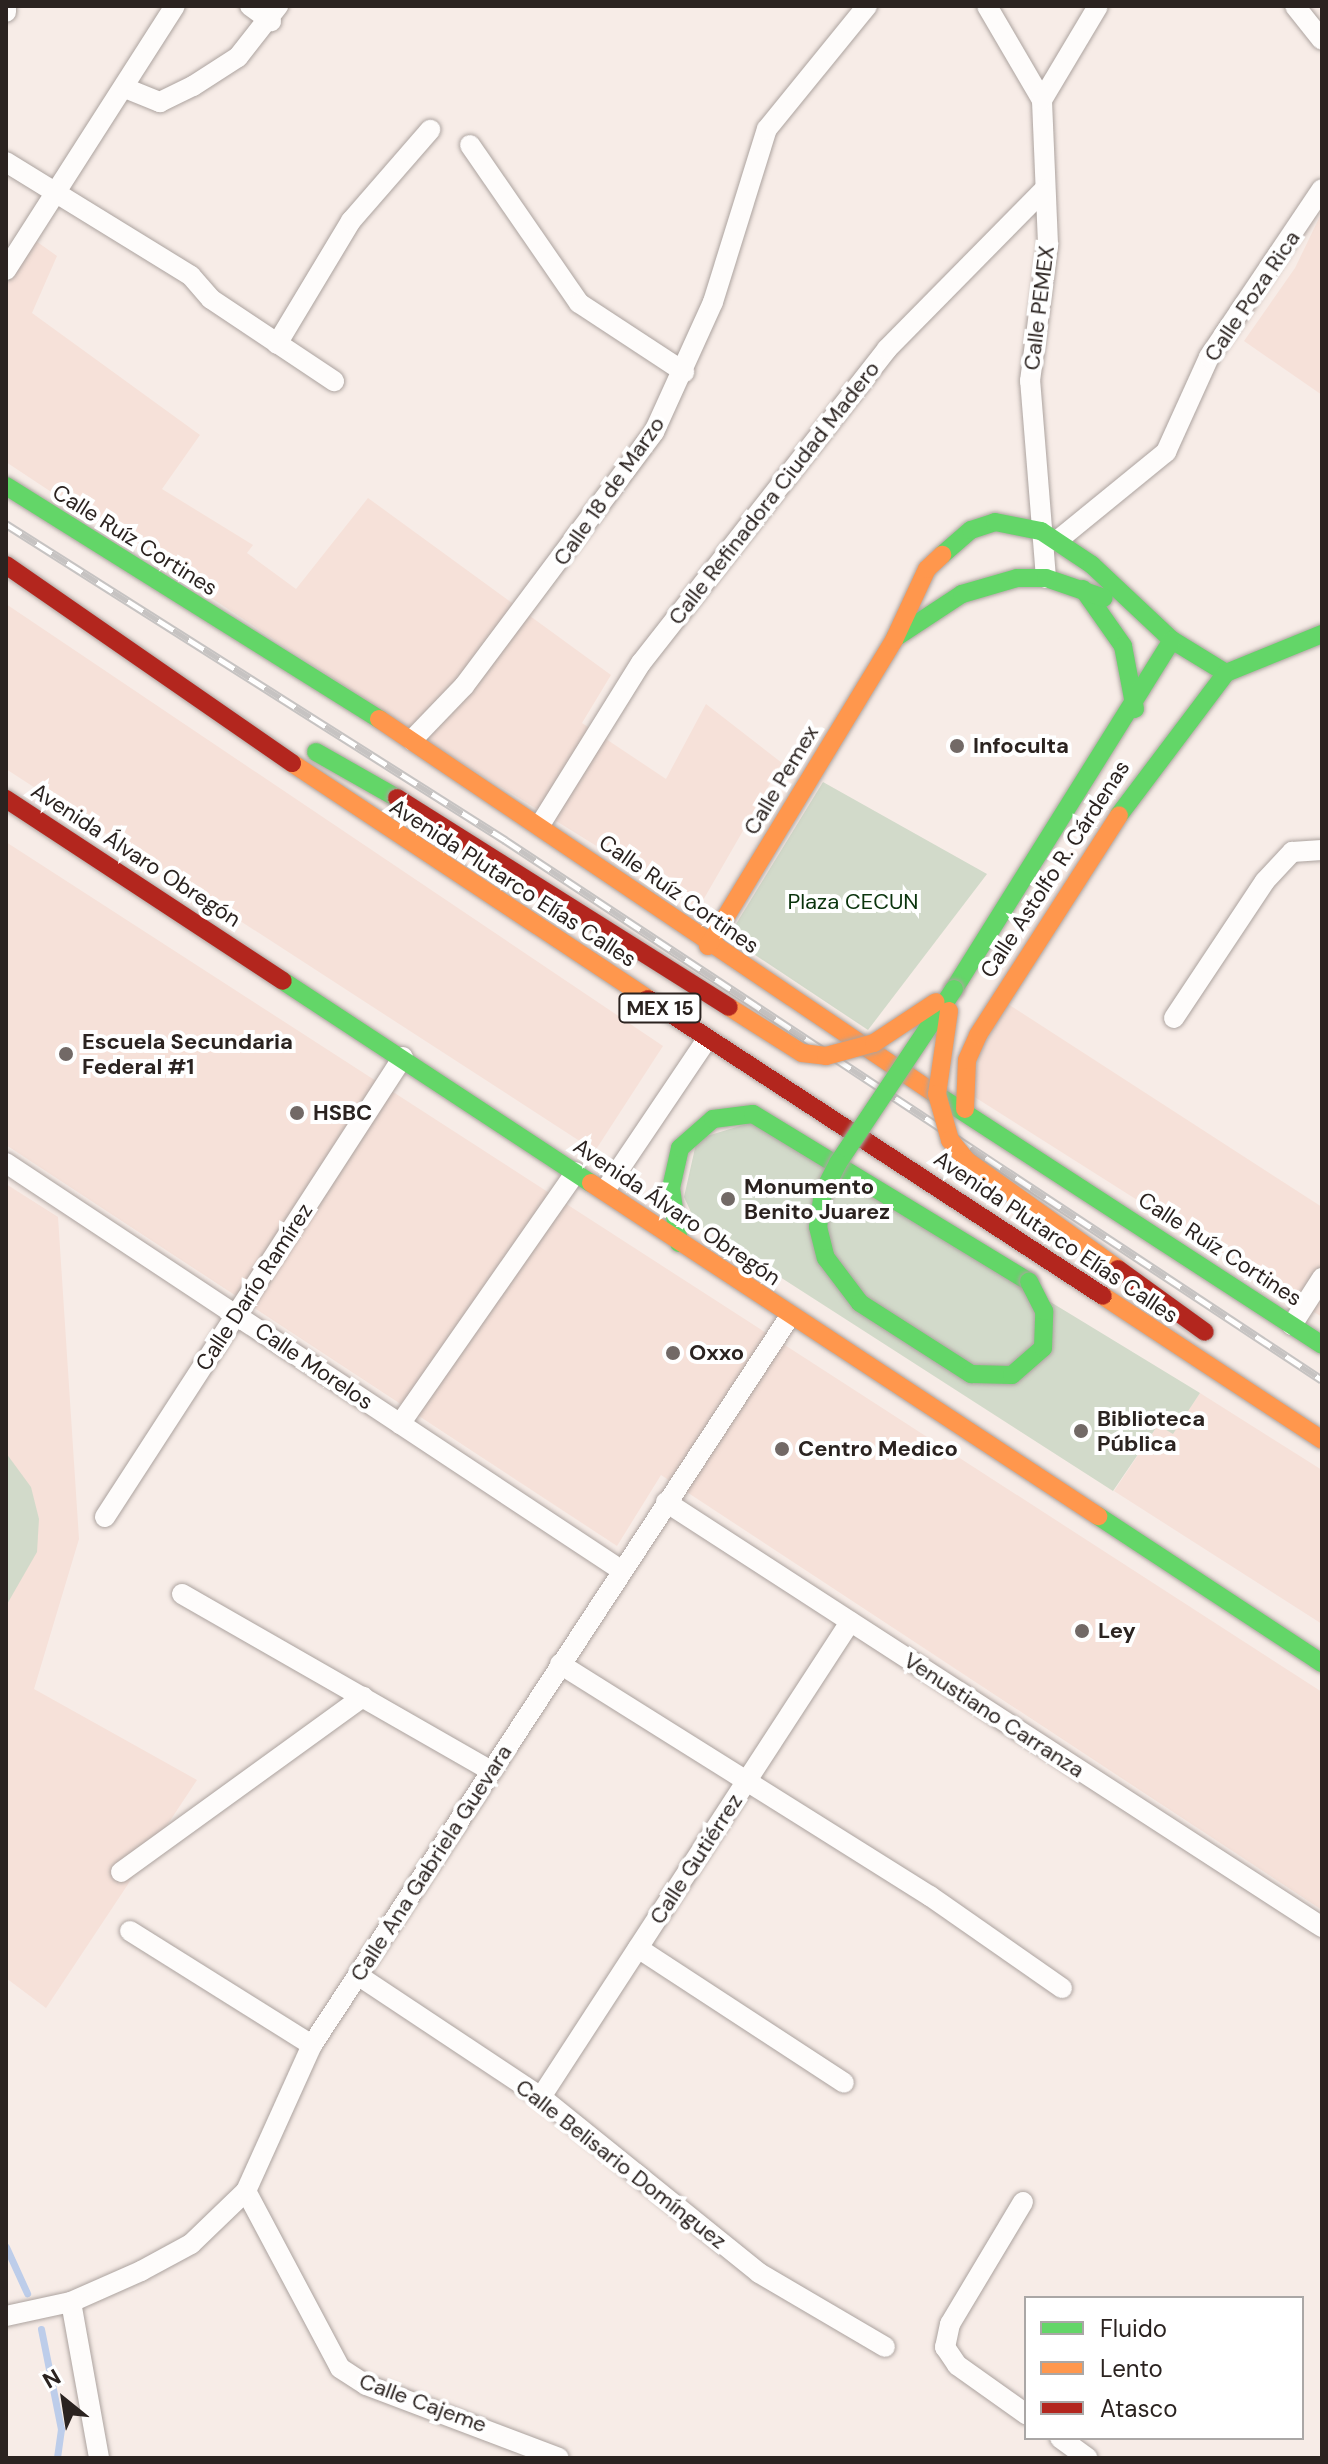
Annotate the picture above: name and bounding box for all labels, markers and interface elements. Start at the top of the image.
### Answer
street label: Calle Poza Rica [1199,226,1305,366]
street label: Calle PEMEX [1018,244,1060,372]
street label: Calle Refinadora Ciudad Madero [663,356,885,630]
street label: Calle 18 de Marzo [548,411,670,571]
street label: Calle Ruíz Cortines [48,479,222,601]
street label: Calle Pemex [738,720,824,840]
place label: Infoculta [973,733,1069,759]
marker: Infoculta [948,737,966,755]
street label: Calle Astolfo R. Cárdenas [975,755,1135,983]
street label: Avenida Álvaro Obregón [26,777,246,933]
street label: Avenida Plutarco Elías Calles [385,793,641,973]
street label: Calle Ruíz Cortines [594,829,764,959]
park label: Plaza CECUN [787,889,919,915]
road number: MEX 15 [618,992,702,1024]
place label: Escuela Secundaria Federal #1 [82,1028,293,1080]
marker: Escuela Secundaria Federal #1 [57,1045,75,1063]
place label: HSBC [313,1100,372,1126]
marker: HSBC [288,1104,306,1122]
street label: Avenida Álvaro Obregón [568,1133,786,1291]
street label: Avenida Plutarco Elías Calles [929,1145,1183,1329]
place label: Monumento Benito Juarez [744,1173,890,1224]
street label: Calle Ruíz Cortines [1133,1186,1307,1312]
marker: Monumento Benito Juarez [719,1190,737,1208]
street label: Calle Darío Ramírez [190,1198,318,1376]
street label: Calle Morelos [250,1317,378,1415]
place label: Oxxo [689,1340,744,1366]
marker: Oxxo [664,1344,682,1362]
place label: Biblioteca Pública [1097,1405,1205,1456]
marker: Biblioteca Pública [1072,1422,1090,1440]
place label: Centro Medico [798,1436,958,1462]
marker: Centro Medico [773,1440,791,1458]
place label: Ley [1098,1618,1136,1644]
marker: Ley [1073,1622,1091,1640]
street label: Venustiano Carranza [899,1647,1089,1783]
street label: Calle Ana Gabriela Guevara [345,1740,517,1986]
street label: Calle Gutiérrez [644,1789,748,1929]
street label: Calle Belisario Domínguez [510,2074,732,2254]
legend [1024,2296,1304,2440]
text: Fluido [1100,2313,1167,2344]
text: Lento [1100,2353,1163,2384]
north arrow [24,2360,104,2440]
text: N [38,2362,66,2395]
street label: Calle Cajeme [356,2368,490,2438]
text: Atasco [1100,2393,1177,2424]

